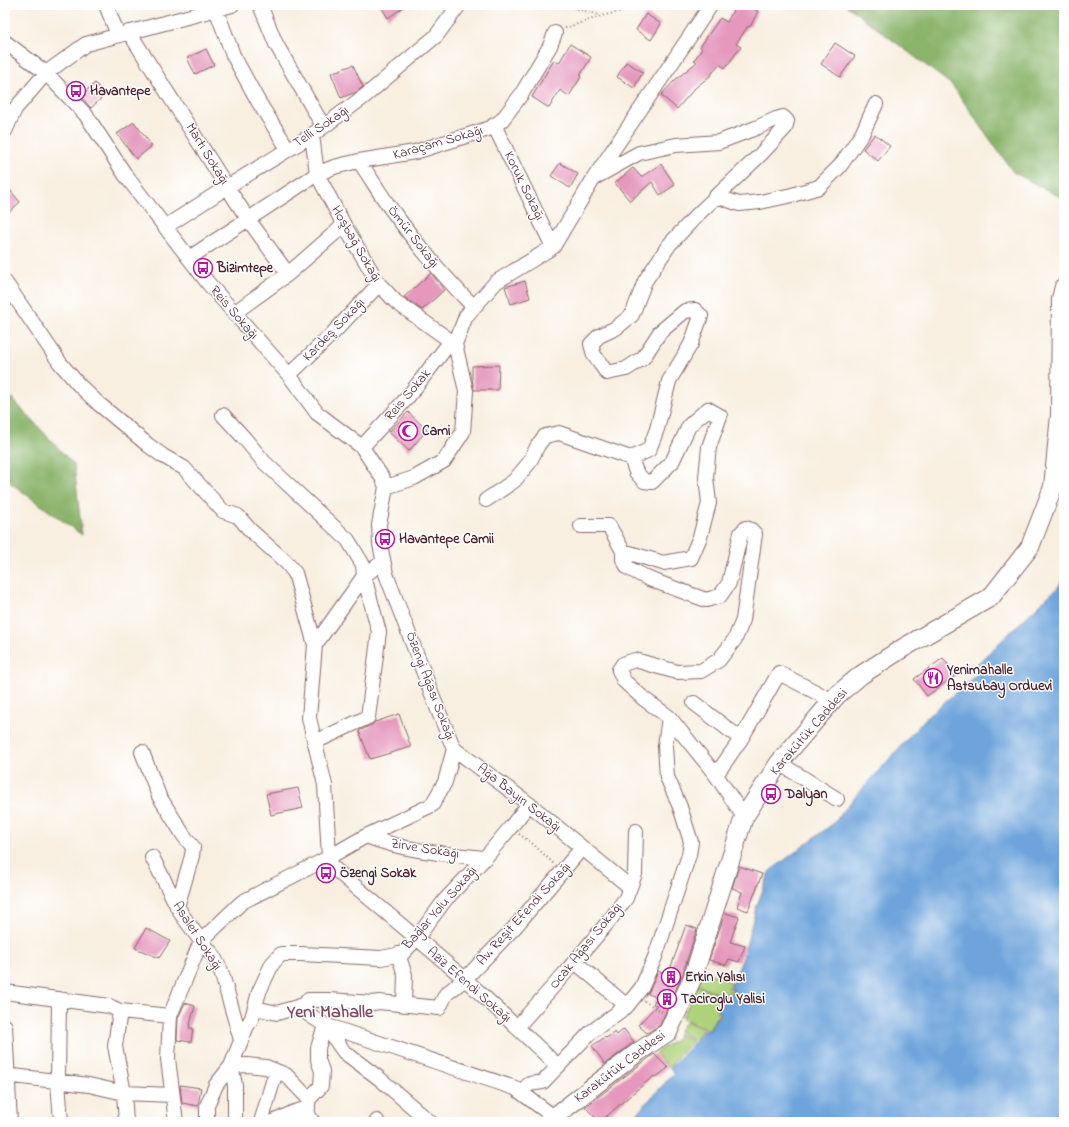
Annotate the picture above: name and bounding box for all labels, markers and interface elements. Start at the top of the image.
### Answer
bus stop icon: Havantepe [65,80,87,102]
place label: Havantepe [90,81,151,102]
street label: Telli Sokağı [289,101,354,154]
street label: Martı Sokağı [179,119,234,190]
street label: Karaçam Sokağı [391,120,486,167]
street label: Koruk Sokağı [497,148,550,224]
street label: Ömür Sokağı [381,201,444,273]
street label: Hoşbağ Sokağı [325,202,387,287]
bus stop icon: Bizimtepe [192,257,214,279]
place label: Bizimtepe [216,258,274,279]
street label: Reis Sokağı [204,281,263,345]
street label: Kardeş Sokağı [298,293,371,367]
street label: Reis Sokak [380,364,437,426]
mosque icon: Cami [397,420,419,442]
place label: Cami [422,421,451,442]
bus stop icon: Havantepe Camii [374,528,396,550]
place label: Havantepe Camii [399,529,495,550]
street label: Özengi Ağası Sokağı [399,629,460,744]
place label: Yenimahalle Astsubay Orduevi [946,660,1053,699]
restaurant icon: Yenimahalle Astsubay Orduevi [922,667,944,689]
street label: Karakütük Caddesi [765,684,853,780]
street label: Ağa Bayırı Sokağı [472,758,566,838]
bus stop icon: Dalyan [760,783,782,805]
place label: Dalyan [784,784,828,807]
street label: Zirve Sokağı [389,833,461,866]
street label: Av. Reşit Efendi Sokağı [472,858,577,971]
street label: Bağlar Yolu Sokağı [397,861,483,956]
bus stop icon: Özengi Sokak [315,862,337,884]
place label: Özengi Sokak [340,863,417,886]
street label: Asalet Sokağı [166,897,227,975]
street label: Ocak Ağası Sokağı [544,898,628,995]
street label: Aziz Efendi Sokağı [421,942,516,1029]
building icon: Erkin Yalısı [660,966,682,988]
place label: Erkin Yalısı [685,967,746,988]
building icon: Taciroglu Yalisi [656,988,678,1010]
place label: Taciroglu Yalisi [681,989,765,1012]
district label: Yeni Mahalle [286,1000,374,1026]
street label: Karakütük Caddesi [570,1026,670,1108]

